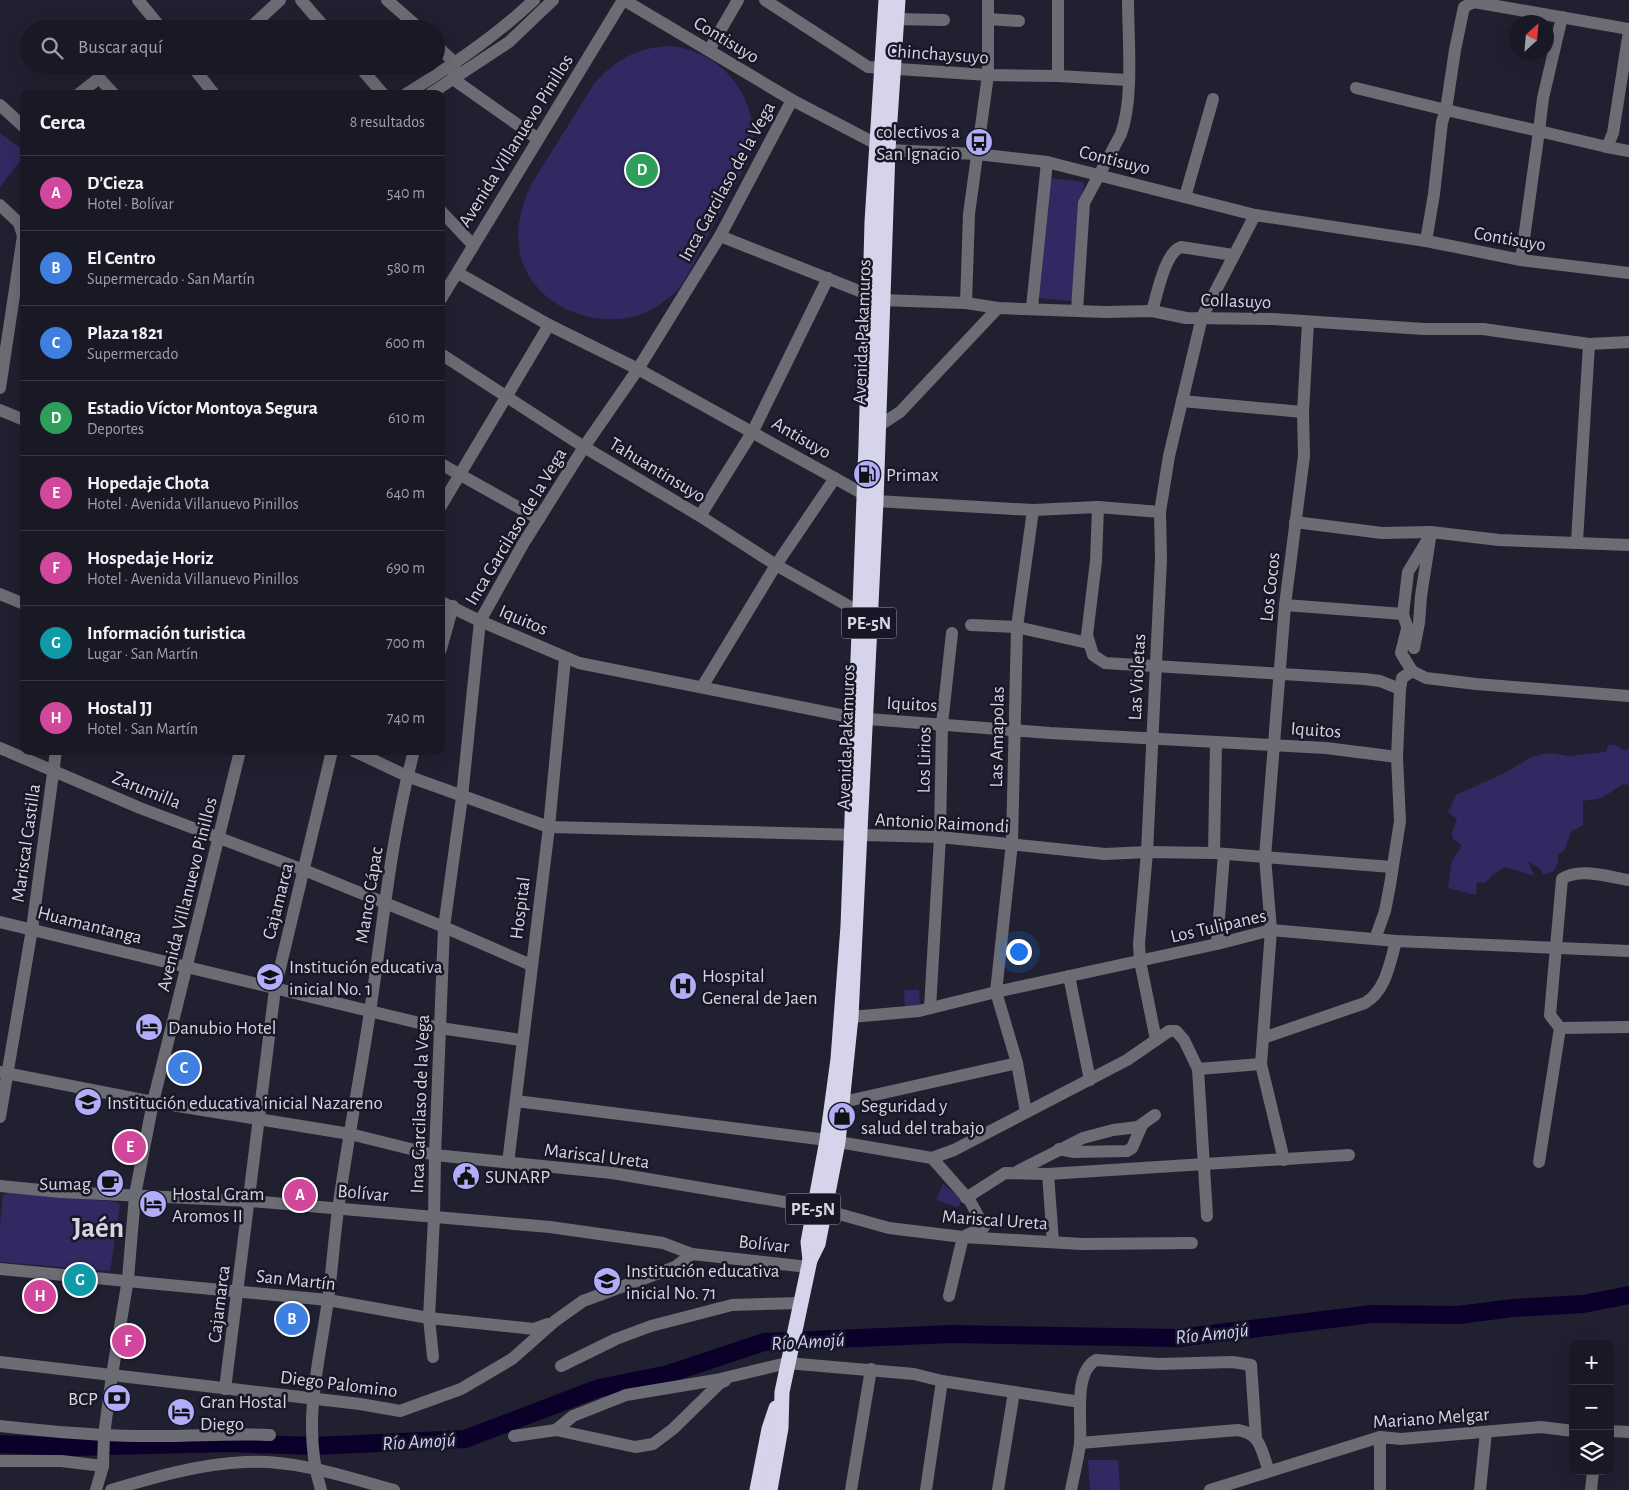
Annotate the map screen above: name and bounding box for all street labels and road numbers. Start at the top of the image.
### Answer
street label: Contisuyo [690,13,762,67]
street label: Chinchaysuyo [887,41,989,68]
street label: Avenida Villanuevo Pinillos [455,51,577,231]
street label: Inca Garcilaso de la Vega [676,99,779,265]
street label: Contisuyo [1077,142,1152,178]
street label: Contisuyo [1472,224,1547,255]
street label: Avenida Pakamuros [850,259,875,405]
street label: Collasuyo [1200,291,1272,312]
street label: Antisuyo [768,414,834,463]
street label: Tahuantinsuyo [606,434,709,506]
street label: Inca Garcilaso de la Vega [462,445,571,608]
street label: Los Cocos [1257,552,1284,623]
street label: Iquitos [496,602,551,639]
road number: PE-5N [842,608,896,638]
street label: Las Violetas [1126,633,1149,721]
street label: Avenida Pakamuros [834,664,859,810]
street label: Las Amapolas [987,686,1008,788]
street label: Iquitos [886,694,938,715]
street label: Iquitos [1290,719,1342,742]
street label: Los Lirios [914,726,935,794]
street label: Zarumilla [109,768,184,813]
street label: Mariscal Castilla [9,783,44,904]
street label: Avenida Villanuevo Pinillos [154,795,221,994]
street label: Antonio Raimondi [874,810,1010,837]
street label: Manco Cápac [352,846,386,945]
street label: Cajamarca [260,861,297,942]
street label: Hospital [507,876,534,940]
street label: Huamantanga [35,903,144,948]
street label: Los Tulipanes [1169,906,1268,947]
street label: Inca Garcilaso de la Vega [408,1014,433,1194]
street label: Mariscal Ureta [543,1141,651,1172]
street label: Bolívar [337,1182,389,1205]
road number: PE-5N [786,1194,840,1224]
street label: Mariscal Ureta [941,1207,1049,1234]
street label: Bolívar [737,1232,790,1257]
street label: Cajamarca [205,1264,234,1344]
street label: San Martín [255,1267,337,1294]
street label: Diego Palomino [279,1368,399,1401]
street label: Mariano Melgar [1372,1405,1490,1432]

